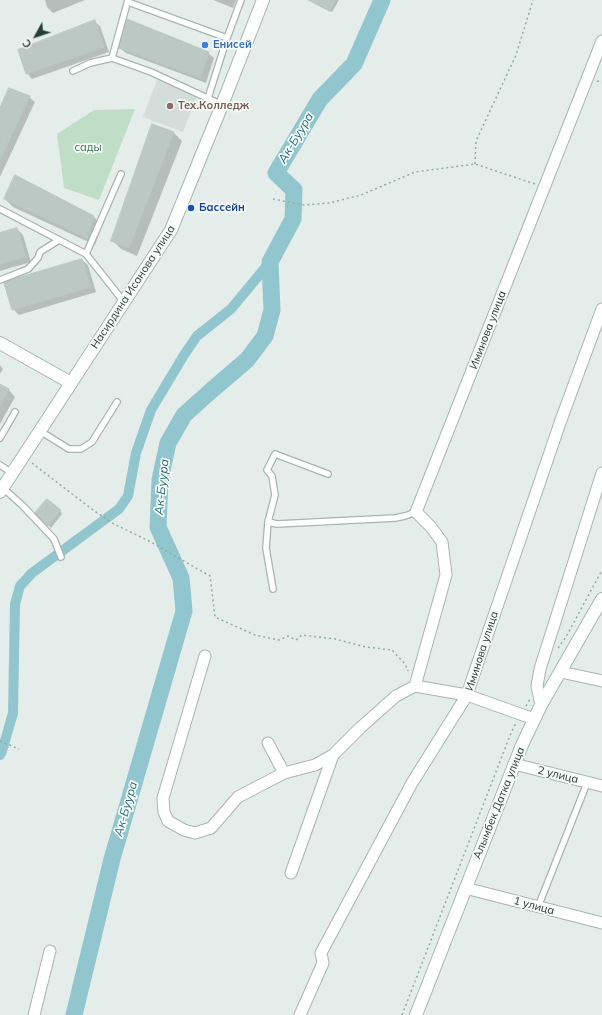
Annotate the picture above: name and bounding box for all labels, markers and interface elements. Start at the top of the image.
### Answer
north arrow [16,16,56,56]
text: С [19,36,35,51]
place label: Енисей [213,38,252,52]
marker: Енисей [200,40,210,50]
place label: Тех.Колледж [178,99,249,113]
marker: Тех.Колледж [165,101,175,111]
water label: Ак-Буура [275,110,317,166]
park label: сады [74,141,102,155]
place label: Бассейн [199,201,245,215]
marker: Бассейн [186,203,196,213]
street label: Насирдина Исанова улица [88,223,178,351]
street label: Иминова улица [467,289,509,371]
water label: Ак-Буура [152,458,172,516]
street label: Иминова улица [463,610,501,692]
street label: Алымбек Датка улица [470,745,528,861]
street label: 2 улица [536,764,580,786]
water label: Ак-Буура [111,780,141,838]
street label: 1 улица [512,894,556,918]

